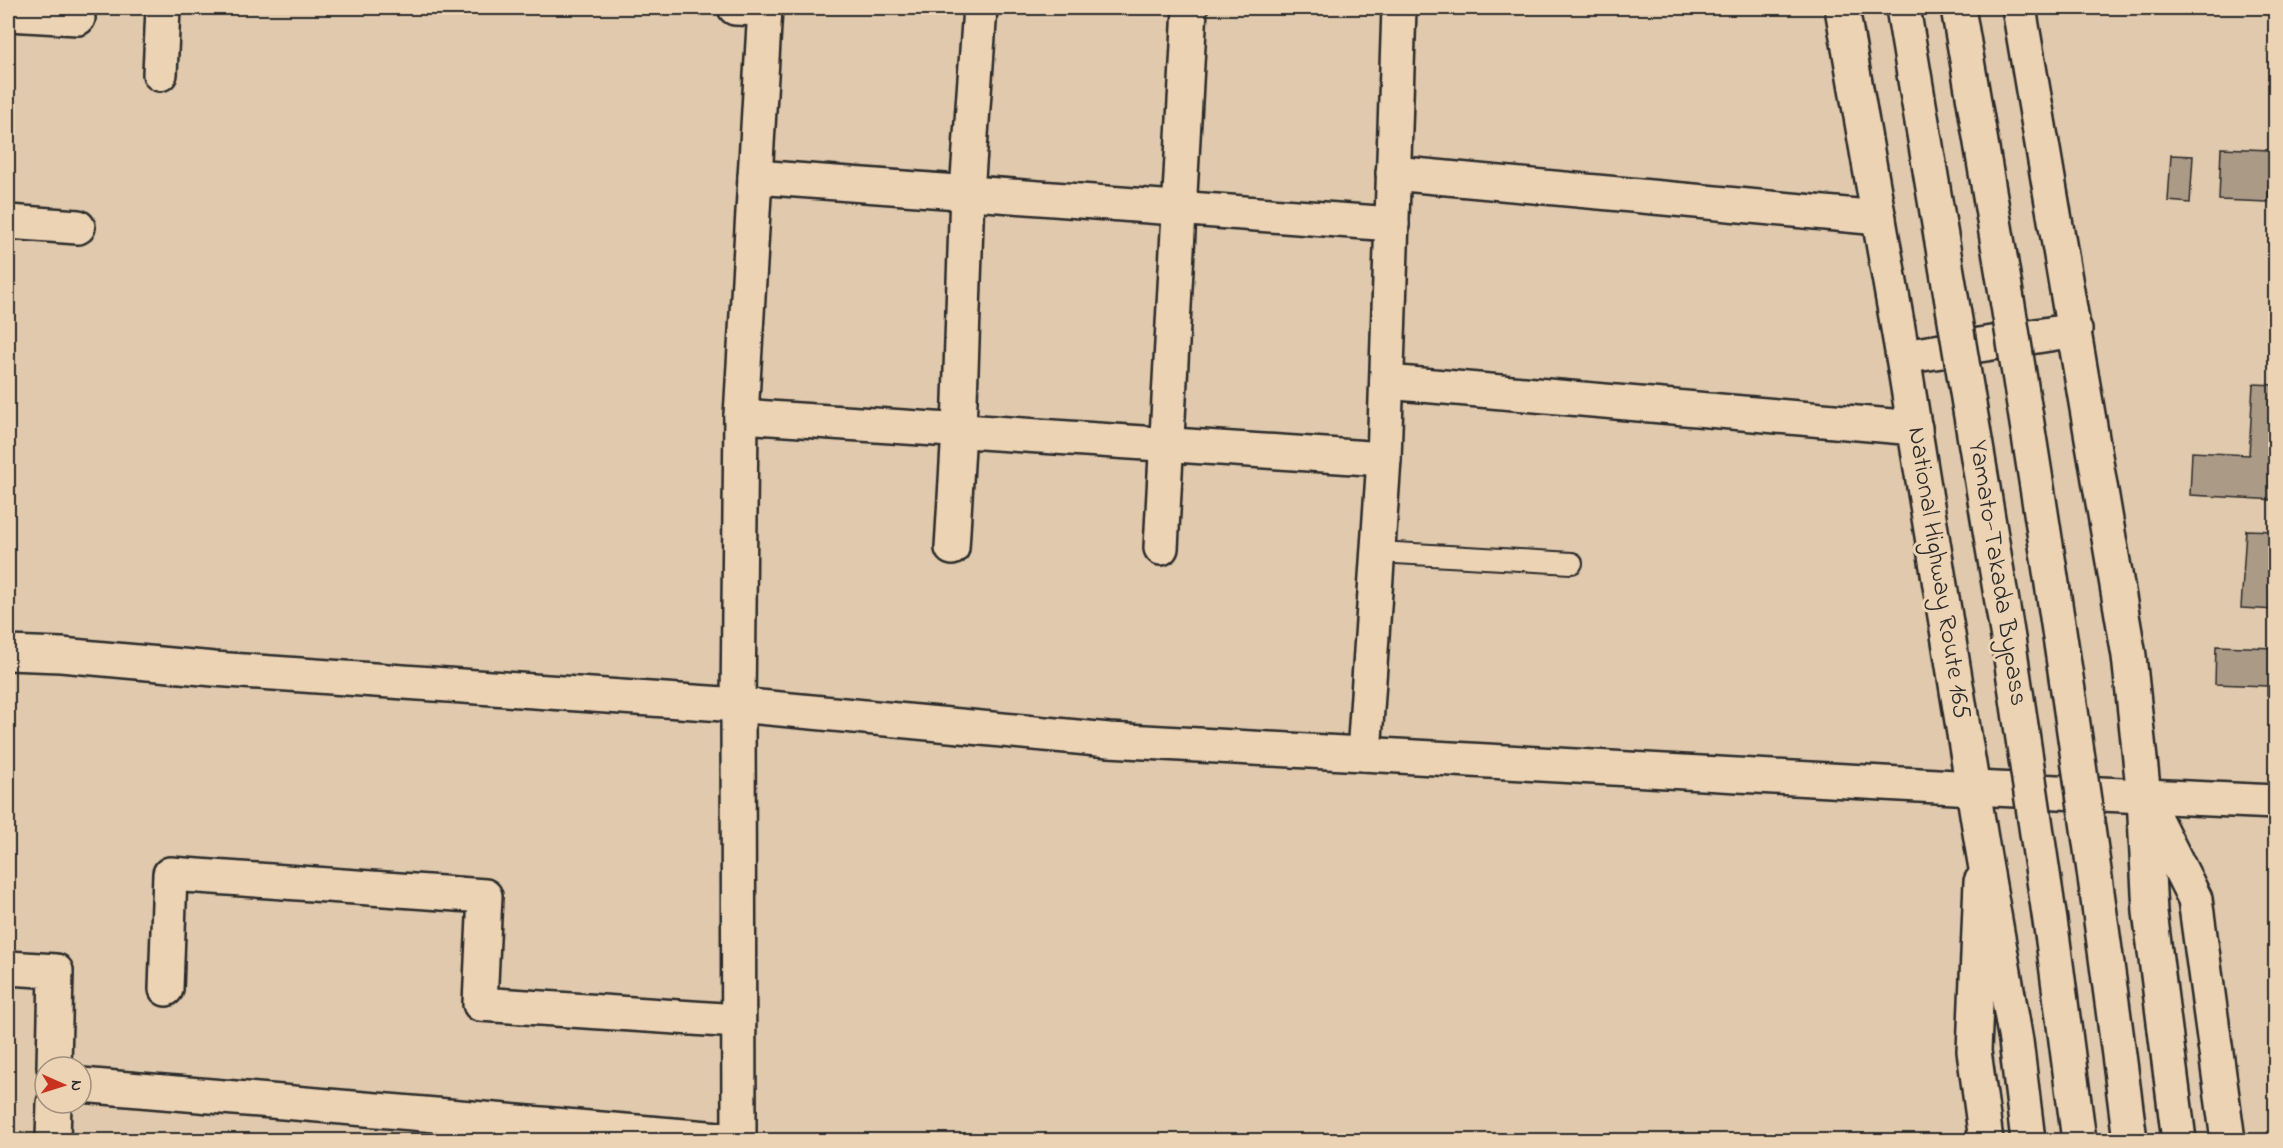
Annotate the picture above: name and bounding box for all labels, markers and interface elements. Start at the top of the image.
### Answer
street label: National Highway Route 165 [1896,424,1980,722]
street label: Yamato-Takada Bypass [1957,438,2037,708]
north arrow [33,1055,93,1115]
text: N [64,1080,88,1092]

